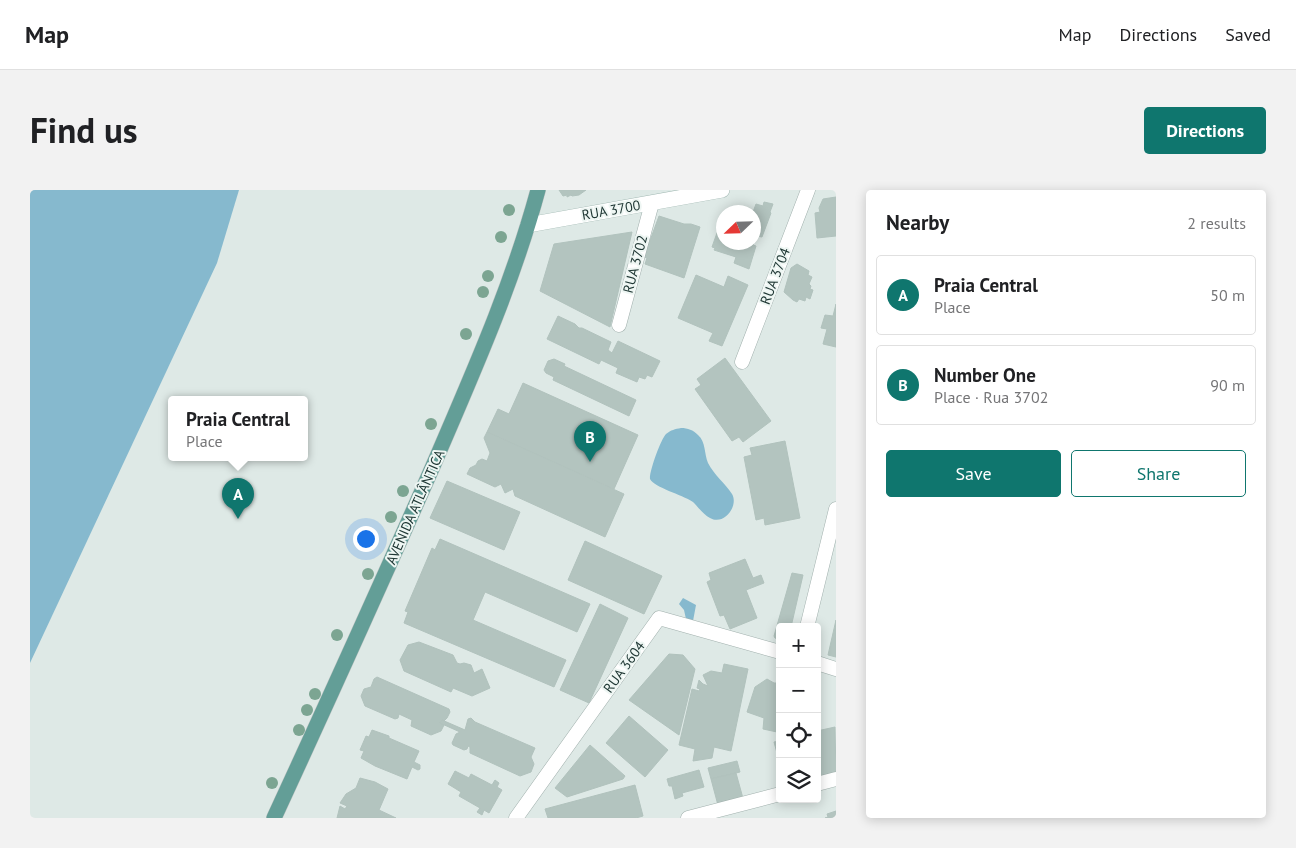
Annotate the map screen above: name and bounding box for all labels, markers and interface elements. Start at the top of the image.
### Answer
text: Map [25,19,69,50]
text: Map [1059,23,1091,46]
text: Directions [1119,23,1197,46]
text: Saved [1225,23,1271,46]
text: Find us [30,107,138,153]
button: Directions [1144,107,1266,154]
street label: RUA 3700 [580,196,642,224]
north arrow [716,205,761,250]
text: Nearby [886,209,949,236]
text: 2 results [1187,213,1246,233]
street label: RUA 3702 [619,233,651,295]
street label: RUA 3704 [756,245,794,307]
text: Praia Central [934,273,1038,297]
text: A [898,285,908,305]
text: 50 m [1210,285,1245,305]
text: Place [934,297,971,317]
text: Number One [934,363,1036,387]
text: B [898,375,908,395]
text: 90 m [1210,375,1245,395]
text: Place · Rua 3702 [934,387,1048,407]
popup [168,396,308,461]
text: Praia Central [186,407,290,431]
pin: B [574,421,606,462]
text: Place [186,431,223,451]
street label: AVENIDA ATLÂNTICA [382,446,449,567]
button: Save [886,450,1061,497]
button: Share [1071,450,1246,497]
pin: A [222,478,254,519]
your location [353,526,379,552]
map controls [776,623,821,803]
button: + [776,623,821,668]
street label: RUA 3604 [599,637,649,696]
button: − [776,668,821,713]
button: locate [776,713,821,758]
button: layers [776,758,821,803]

